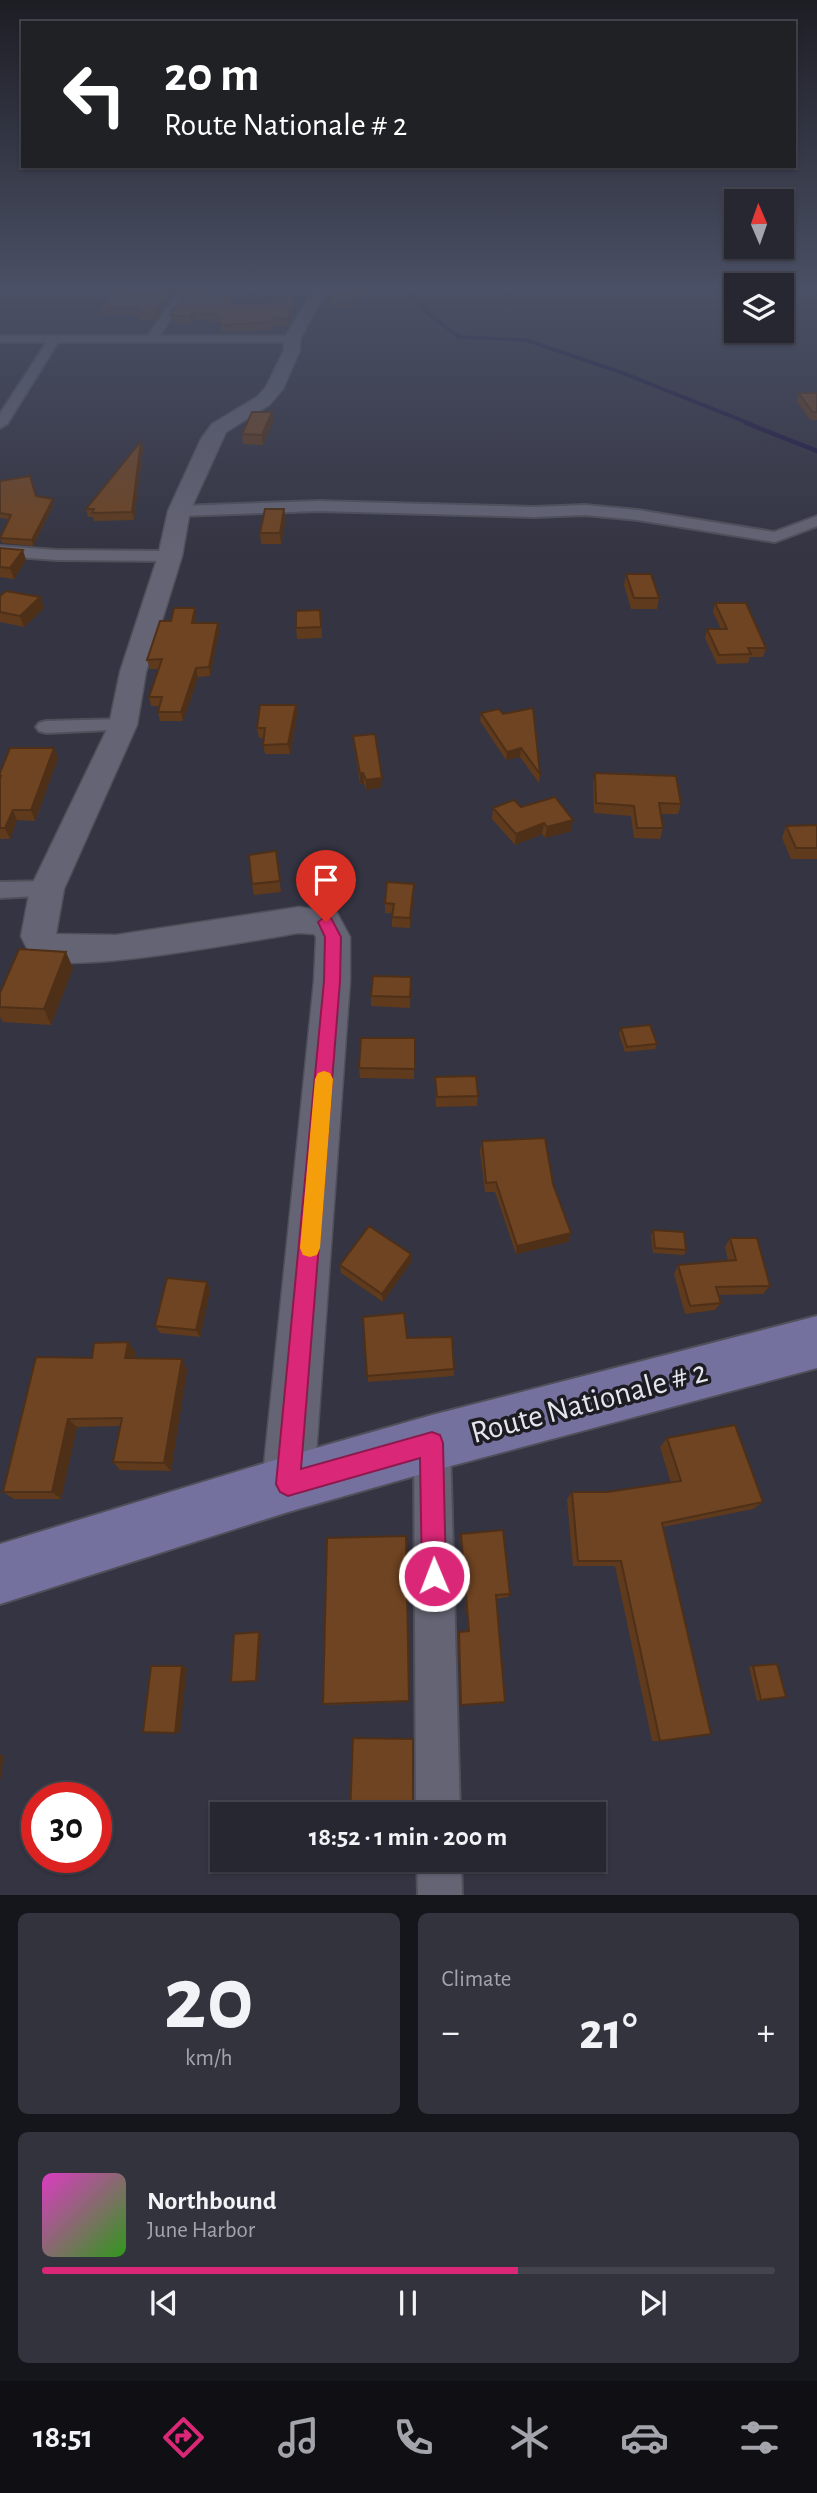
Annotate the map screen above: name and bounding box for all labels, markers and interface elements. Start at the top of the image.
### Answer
icon: left [49,49,140,140]
text: 20 m [164,51,260,100]
text: Route Nationale # 2 [164,109,407,141]
north arrow [724,189,794,259]
map controls [724,189,794,343]
button: layers [724,273,794,343]
pin [296,850,356,922]
icon: arrive [307,861,345,899]
street label: Route Nationale # 2 [467,1355,711,1449]
position arrow [397,1539,471,1613]
speed limit sign: 30 [21,1782,112,1873]
text: 18:52 · 1 min · 200 m [309,1824,507,1850]
text: 20 [164,1954,254,2045]
text: Climate [442,1968,511,1991]
text: 21° [579,2006,637,2058]
text: − [442,2014,460,2052]
text: + [757,2014,775,2052]
text: km/h [185,2047,232,2070]
text: Northbound [147,2188,276,2214]
text: June Harbor [147,2219,255,2242]
icon: previous [145,2284,183,2322]
icon: pause [389,2284,427,2322]
icon: next [634,2284,672,2322]
icon: directions [159,2413,208,2462]
icon: music [274,2413,323,2462]
icon: phone [389,2413,438,2462]
icon: climate [505,2413,554,2462]
icon: car [620,2413,669,2462]
icon: filters [735,2413,784,2462]
text: 18:51 [33,2421,93,2453]

